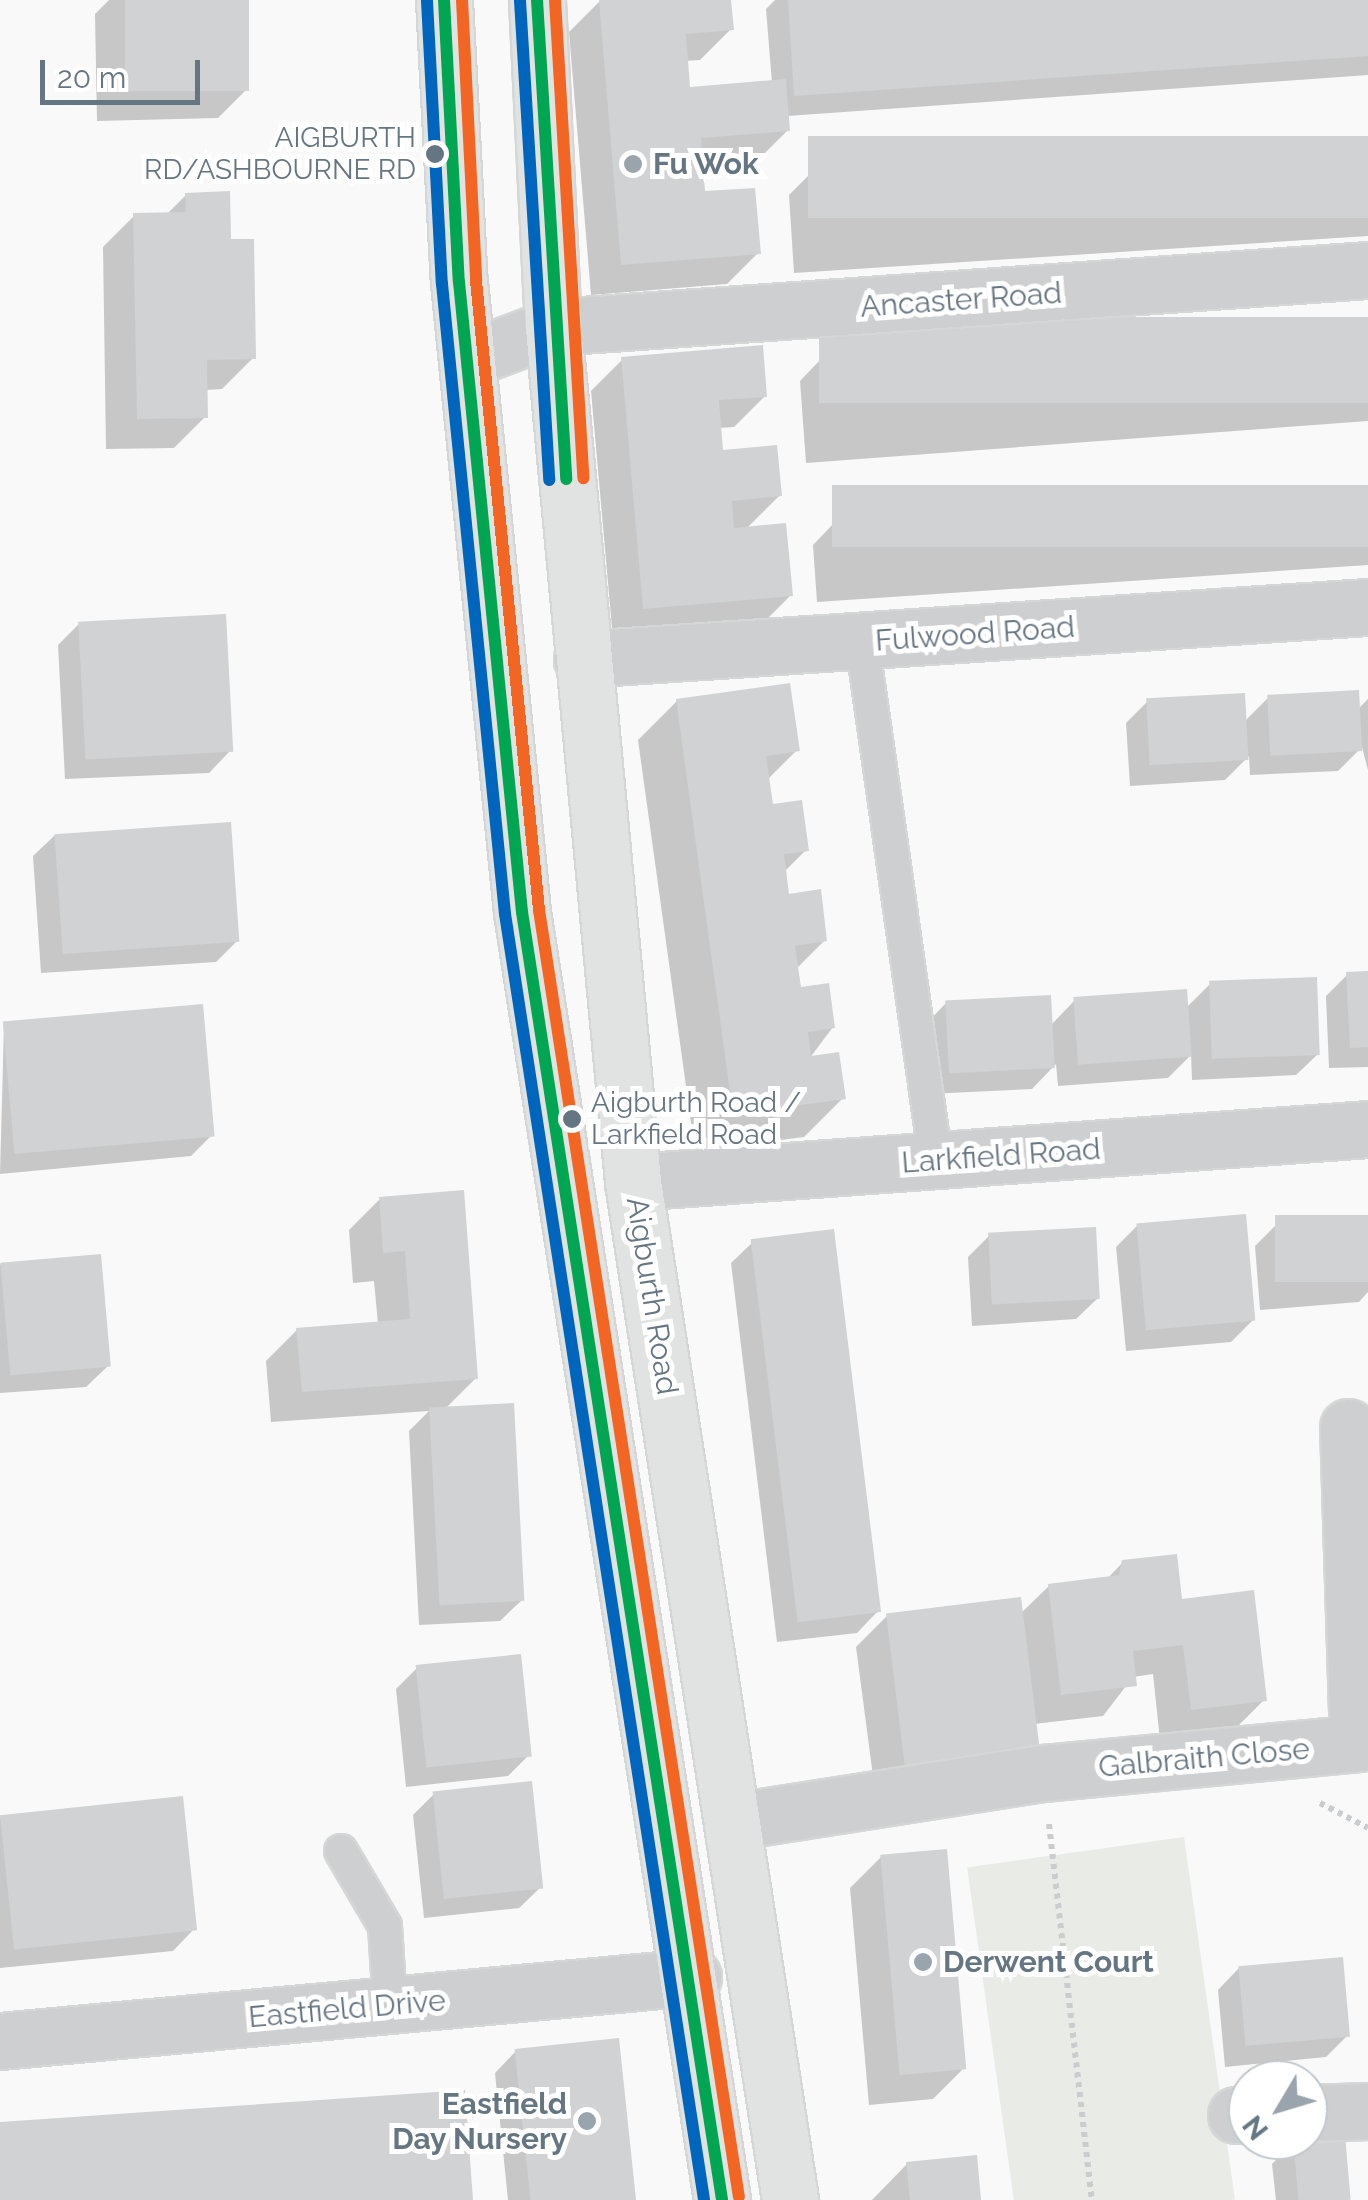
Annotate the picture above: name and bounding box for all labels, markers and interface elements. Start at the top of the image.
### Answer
scale bar [45,40,205,102]
text: 20 m [57,60,126,95]
place label: AIGBURTH RD/ASHBOURNE RD [144,121,416,187]
marker: AIGBURTH RD/ASHBOURNE RD [425,144,445,164]
place label: Fu Wok [653,146,760,182]
marker: Fu Wok [622,153,644,175]
street label: Ancaster Road [859,275,1063,325]
street label: Fulwood Road [874,609,1076,659]
place label: Aigburth Road / Larkfield Road [591,1086,801,1152]
marker: Aigburth Road / Larkfield Road [562,1109,582,1129]
street label: Larkfield Road [900,1131,1102,1181]
street label: Aigburth Road [619,1195,685,1397]
street label: Galbraith Close [1097,1731,1311,1785]
place label: Derwent Court [943,1944,1154,1980]
marker: Derwent Court [912,1951,934,1973]
street label: Eastfield Drive [247,1982,447,2036]
north arrow [1228,2060,1328,2160]
place label: Eastfield Day Nursery [391,2086,567,2156]
text: N [1236,2109,1275,2146]
marker: Eastfield Day Nursery [576,2110,598,2132]

